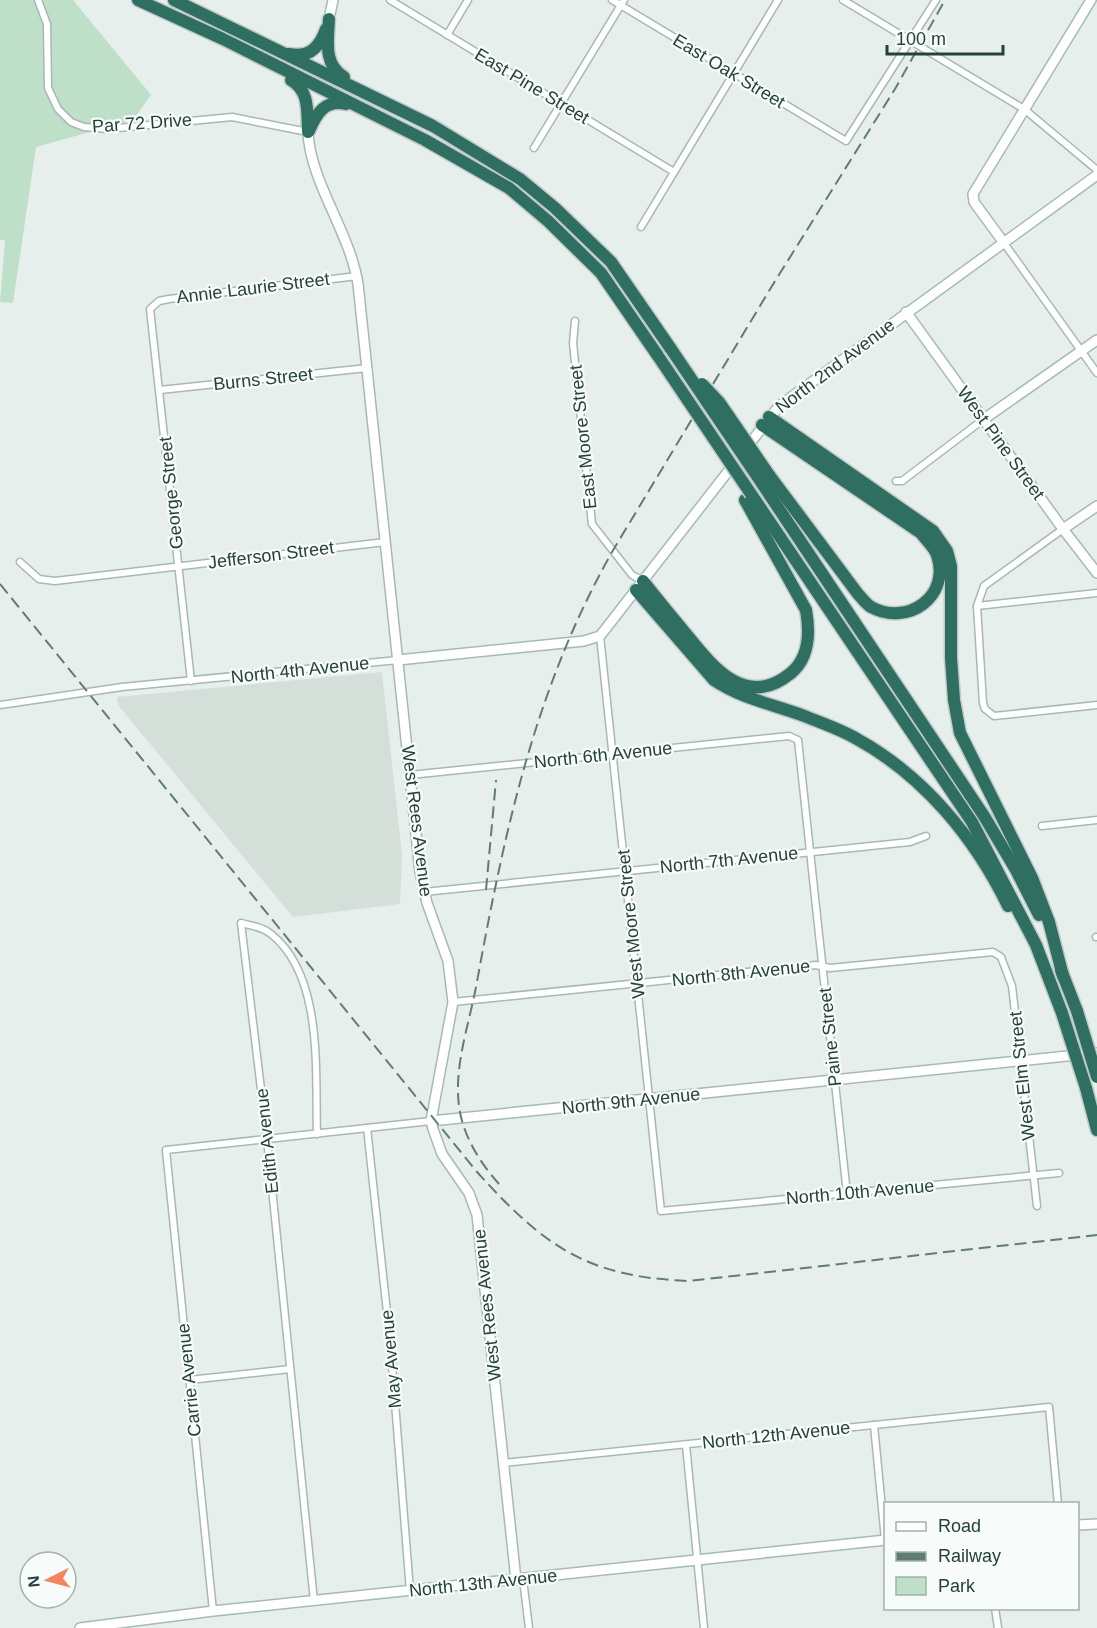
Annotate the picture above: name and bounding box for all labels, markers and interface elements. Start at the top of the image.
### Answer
scale bar [887,18,1002,56]
text: 100 m [896,29,946,49]
street label: East Oak Street [669,30,789,112]
street label: East Pine Street [471,44,593,128]
street label: Par 72 Drive [91,110,193,136]
street label: Annie Laurie Street [175,269,331,307]
street label: North 2nd Avenue [772,315,898,417]
street label: Burns Street [212,364,314,394]
street label: East Moore Street [565,364,601,510]
street label: West Pine Street [953,383,1049,503]
street label: George Street [155,436,187,550]
street label: Jefferson Street [207,537,335,573]
street label: North 4th Avenue [230,653,370,687]
street label: North 6th Avenue [533,738,673,772]
street label: West Rees Avenue [398,744,436,898]
street label: North 7th Avenue [659,843,799,877]
street label: West Moore Street [613,848,649,1000]
street label: North 8th Avenue [671,956,811,990]
street label: Paine Street [815,987,845,1087]
street label: West Elm Street [1005,1010,1039,1142]
street label: North 9th Avenue [561,1084,701,1118]
street label: Edith Avenue [252,1087,282,1195]
street label: North 10th Avenue [785,1176,935,1208]
street label: West Rees Avenue [469,1228,505,1382]
street label: May Avenue [377,1309,405,1409]
street label: Carrie Avenue [173,1322,205,1438]
street label: North 12th Avenue [701,1417,851,1453]
legend [884,1502,1079,1610]
text: Road [938,1516,981,1536]
text: Railway [938,1546,1001,1566]
north arrow [18,1550,78,1610]
street label: North 13th Avenue [408,1565,558,1601]
text: N [25,1575,43,1588]
text: Park [938,1576,976,1596]

